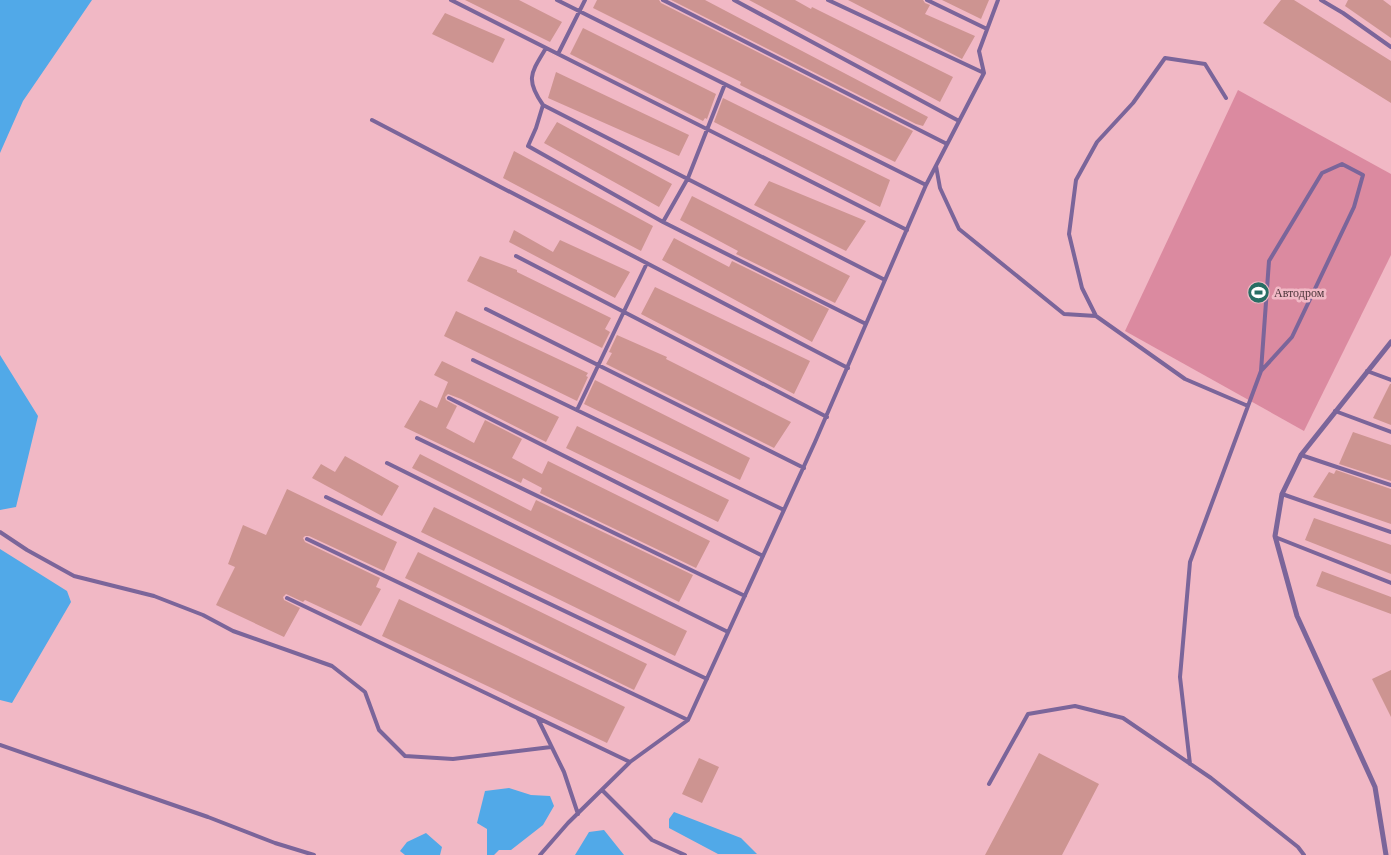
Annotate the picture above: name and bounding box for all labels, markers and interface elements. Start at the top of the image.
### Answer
sports icon: Автодром [1246,281,1270,305]
place label: Автодром [1274,286,1325,300]

